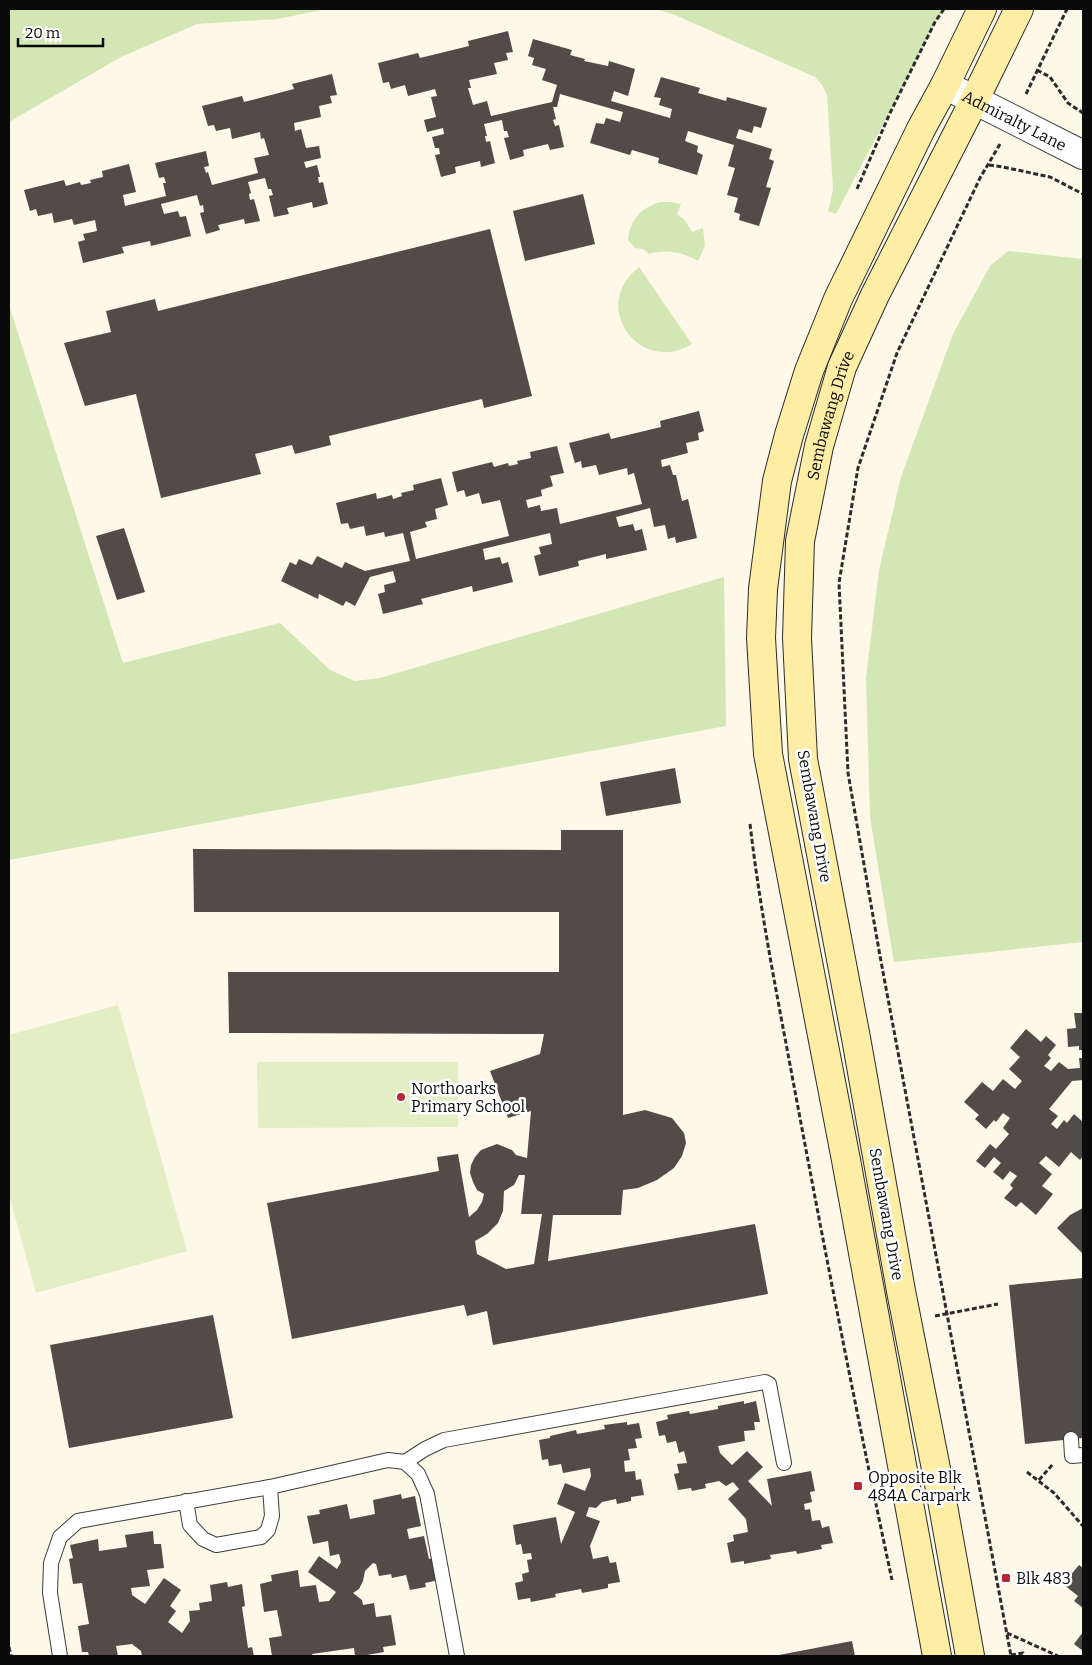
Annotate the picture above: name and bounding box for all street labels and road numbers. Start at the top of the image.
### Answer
street label: Admiralty Lane [959,86,1070,155]
street label: Sembawang Drive [803,348,858,482]
street label: Sembawang Drive [794,748,835,884]
street label: Sembawang Drive [866,1146,907,1282]

